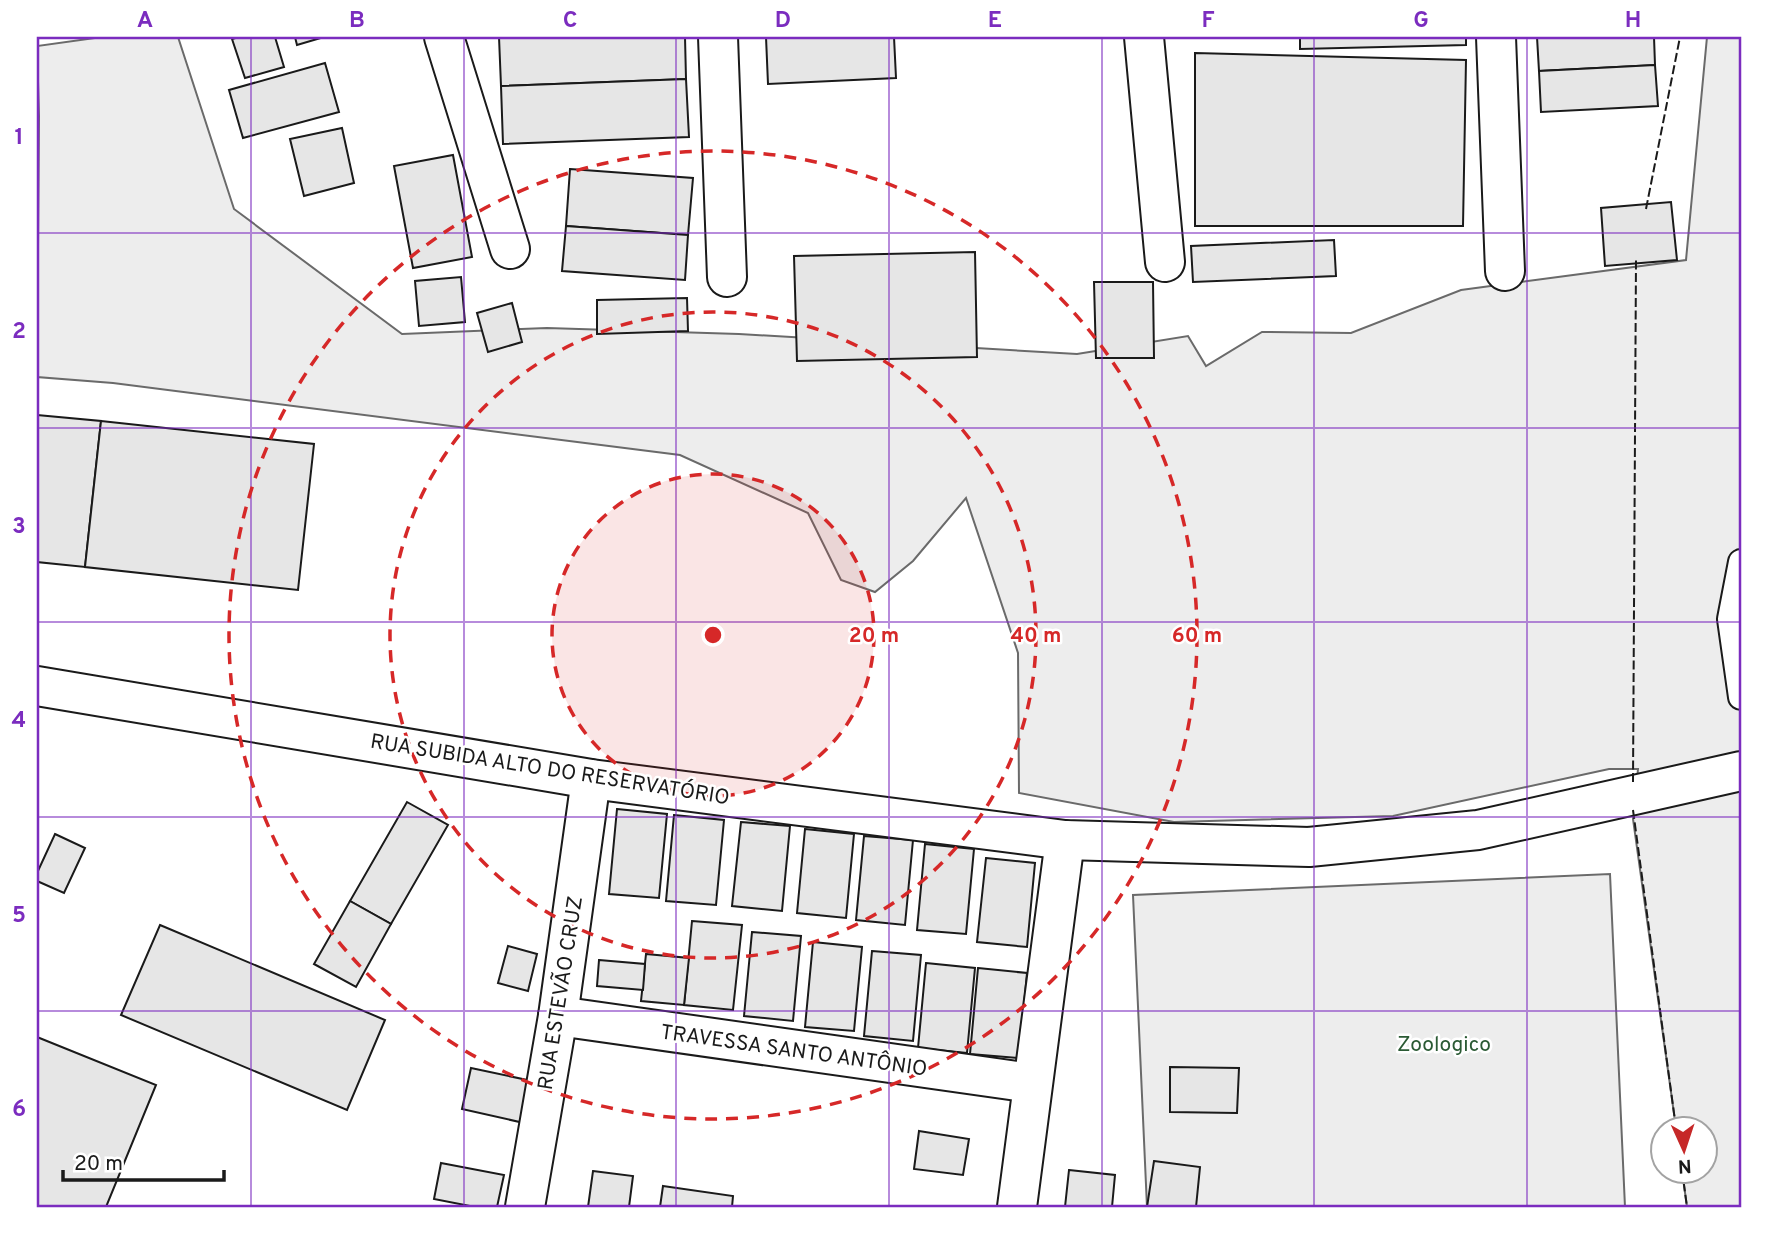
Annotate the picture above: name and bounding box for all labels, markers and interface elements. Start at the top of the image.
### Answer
text: A [137,7,153,36]
text: B [349,7,365,36]
text: C [563,7,577,36]
text: D [775,7,791,36]
text: E [988,7,1002,36]
text: F [1201,7,1215,36]
text: G [1413,7,1429,36]
text: H [1625,7,1641,36]
text: 1 [14,124,24,153]
text: 2 [12,318,26,347]
text: 3 [12,513,26,542]
centre of rings [701,623,725,647]
text: 20 m [849,623,899,650]
text: 40 m [1011,623,1061,650]
text: 60 m [1172,623,1222,650]
text: 4 [12,707,26,736]
street label: RUA SUBIDA ALTO DO RESERVATÓRIO [368,728,732,812]
street label: RUA ESTEVÃO CRUZ [533,894,590,1092]
text: 5 [12,902,26,931]
street label: TRAVESSA SANTO ANTÔNIO [659,1018,929,1084]
park label: Zoologico [1397,1032,1491,1059]
text: 6 [12,1096,26,1125]
north arrow [1648,1114,1718,1184]
scale bar [63,1139,224,1183]
text: 20 m [74,1151,123,1178]
text: N [1677,1153,1692,1177]

